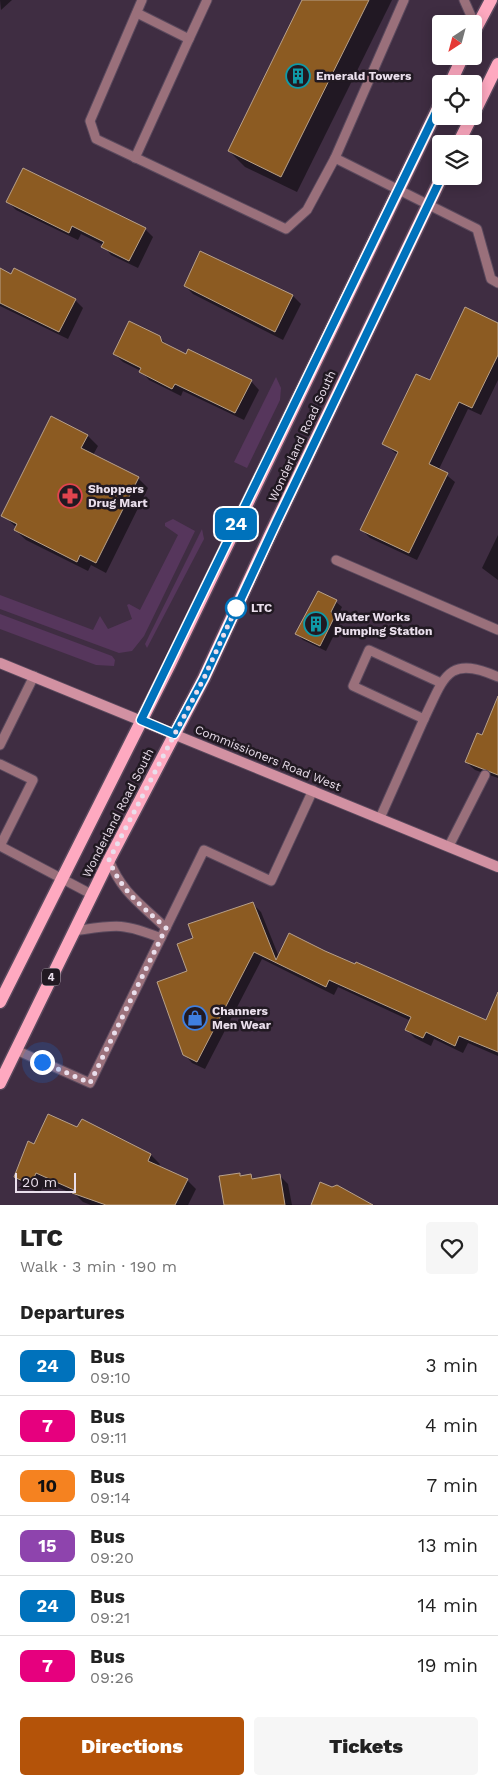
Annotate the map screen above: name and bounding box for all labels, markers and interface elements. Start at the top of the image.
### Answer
north arrow [432,15,482,65]
map controls [432,15,482,185]
building icon: Emerald Towers [285,63,311,89]
place label: Emerald Towers [316,69,412,83]
button: locate [432,75,482,125]
button: layers [432,135,482,185]
street label: Wonderland Road South [265,368,339,504]
place label: Shoppers Drug Mart [88,482,148,510]
pharmacy icon: Shoppers Drug Mart [57,483,83,509]
line badge: 24 [214,508,258,540]
text: 24 [225,513,247,534]
marker: LTC [225,597,247,619]
place label: LTC [251,601,272,615]
place label: Water Works Pumping Station [334,610,433,638]
building icon: Water Works Pumping Station [303,611,329,637]
street label: Commissioners Road West [193,722,343,794]
street label: Wonderland Road South [79,746,157,880]
road number: 4 [42,969,60,986]
place label: Channers Men Wear [212,1004,272,1032]
shop icon: Channers Men Wear [182,1005,208,1031]
your location [30,1050,55,1075]
scale bar [15,1170,76,1193]
text: 20 m [22,1174,57,1190]
button: heart [426,1222,478,1274]
text: LTC [20,1224,63,1252]
text: Walk · 3 min · 190 m [20,1257,177,1276]
text: Departures [20,1301,125,1324]
text: Bus [90,1345,125,1368]
text: 3 min [426,1354,478,1377]
text: 24 [36,1355,59,1376]
text: 09:10 [90,1368,131,1387]
text: Bus [90,1405,125,1428]
text: 4 min [425,1414,478,1437]
text: 7 [42,1415,53,1436]
text: 09:11 [90,1428,127,1447]
text: Bus [90,1465,125,1488]
text: 7 min [427,1474,478,1497]
text: 10 [38,1475,57,1496]
text: 09:14 [90,1488,131,1507]
text: Bus [90,1525,125,1548]
text: 13 min [418,1534,478,1557]
text: 15 [38,1535,57,1556]
text: 09:20 [90,1548,134,1567]
text: Bus [90,1585,125,1608]
text: 14 min [418,1594,478,1617]
text: 24 [36,1595,59,1616]
text: 09:21 [90,1608,130,1627]
text: Bus [90,1645,125,1668]
text: 19 min [417,1654,478,1677]
text: 7 [42,1655,53,1676]
text: 09:26 [90,1668,134,1687]
button: Directions [20,1717,244,1775]
button: Tickets [254,1717,478,1775]

